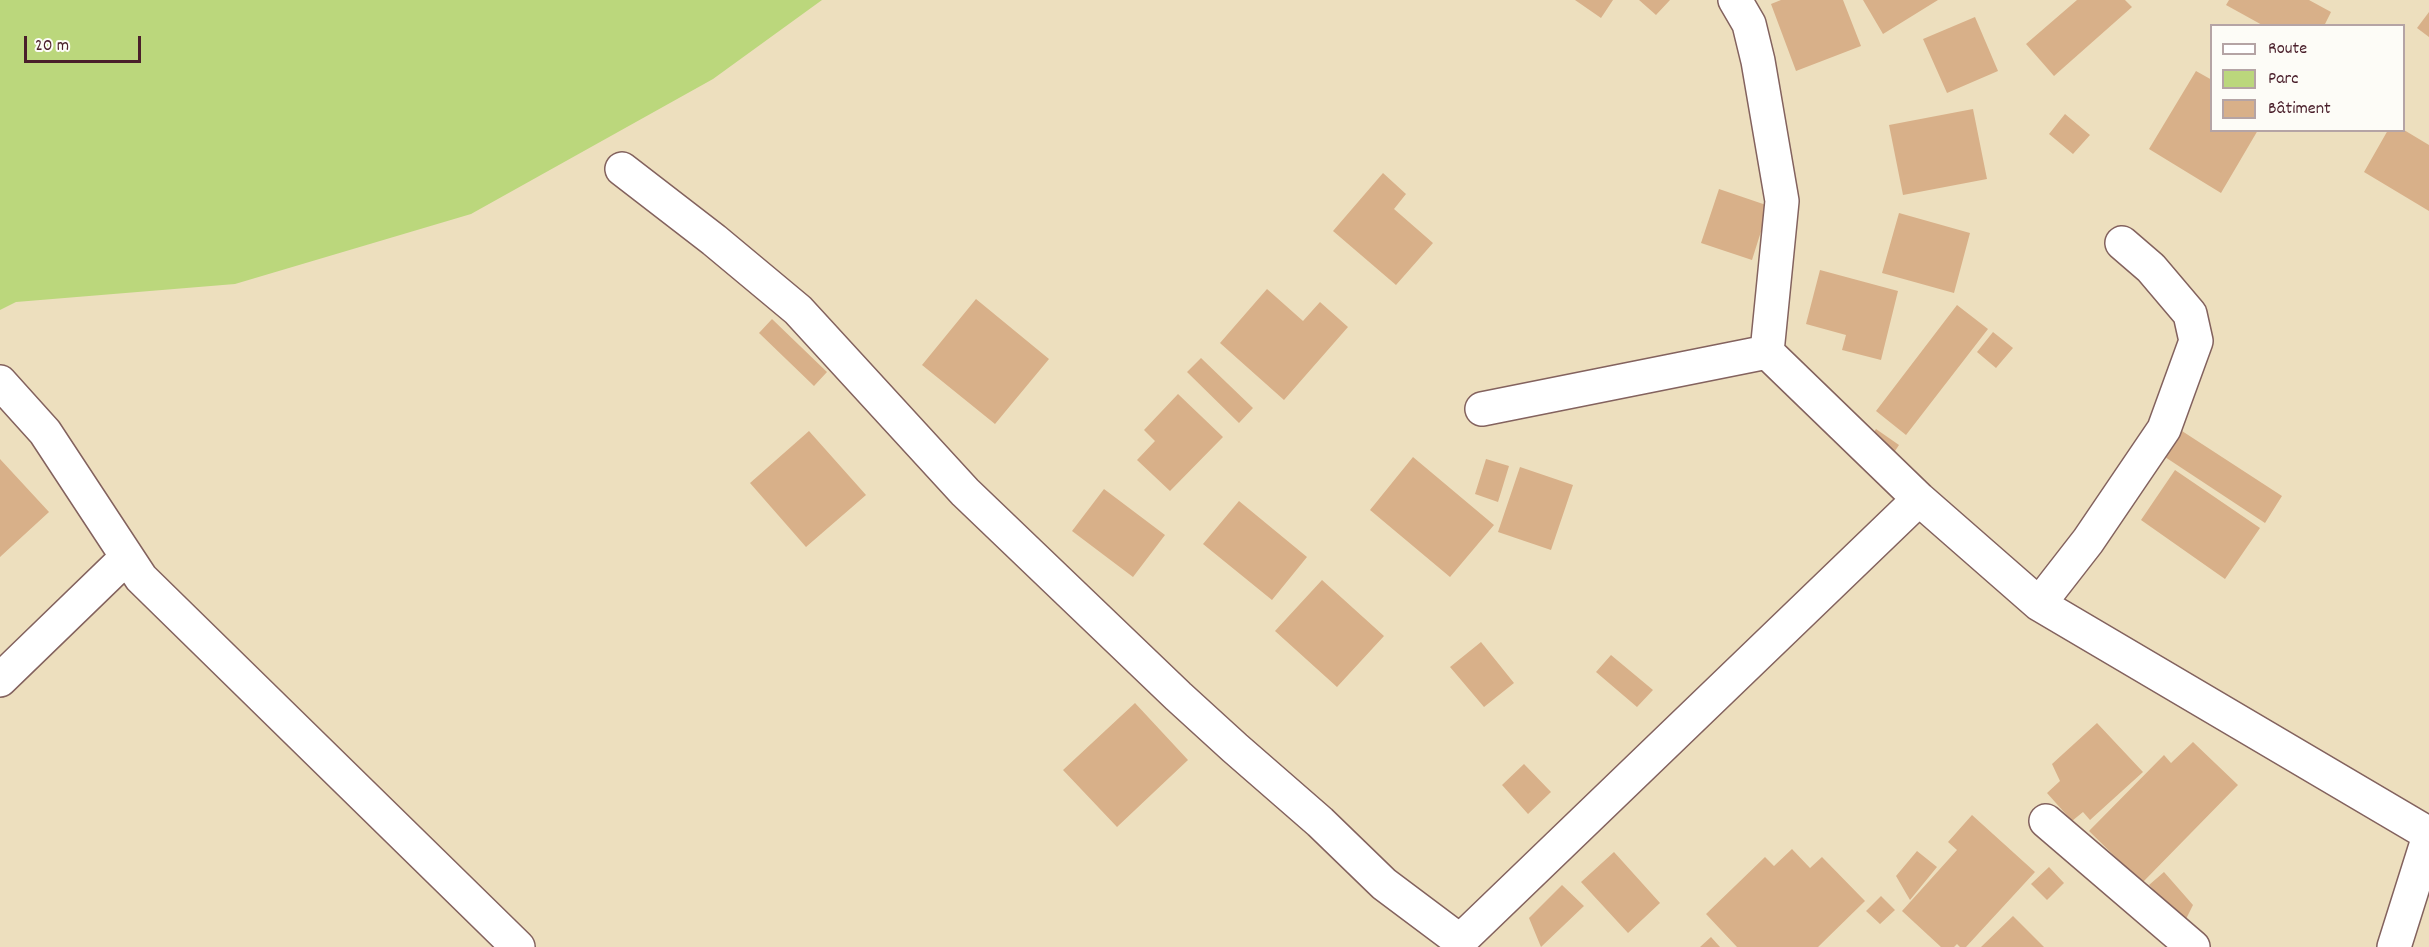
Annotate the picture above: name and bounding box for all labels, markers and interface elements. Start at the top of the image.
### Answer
scale bar [27,24,144,62]
legend [2210,24,2405,132]
text: 20 m [35,34,69,59]
text: Route [2268,37,2307,62]
text: Parc [2268,67,2299,92]
text: Bâtiment [2268,97,2331,122]

